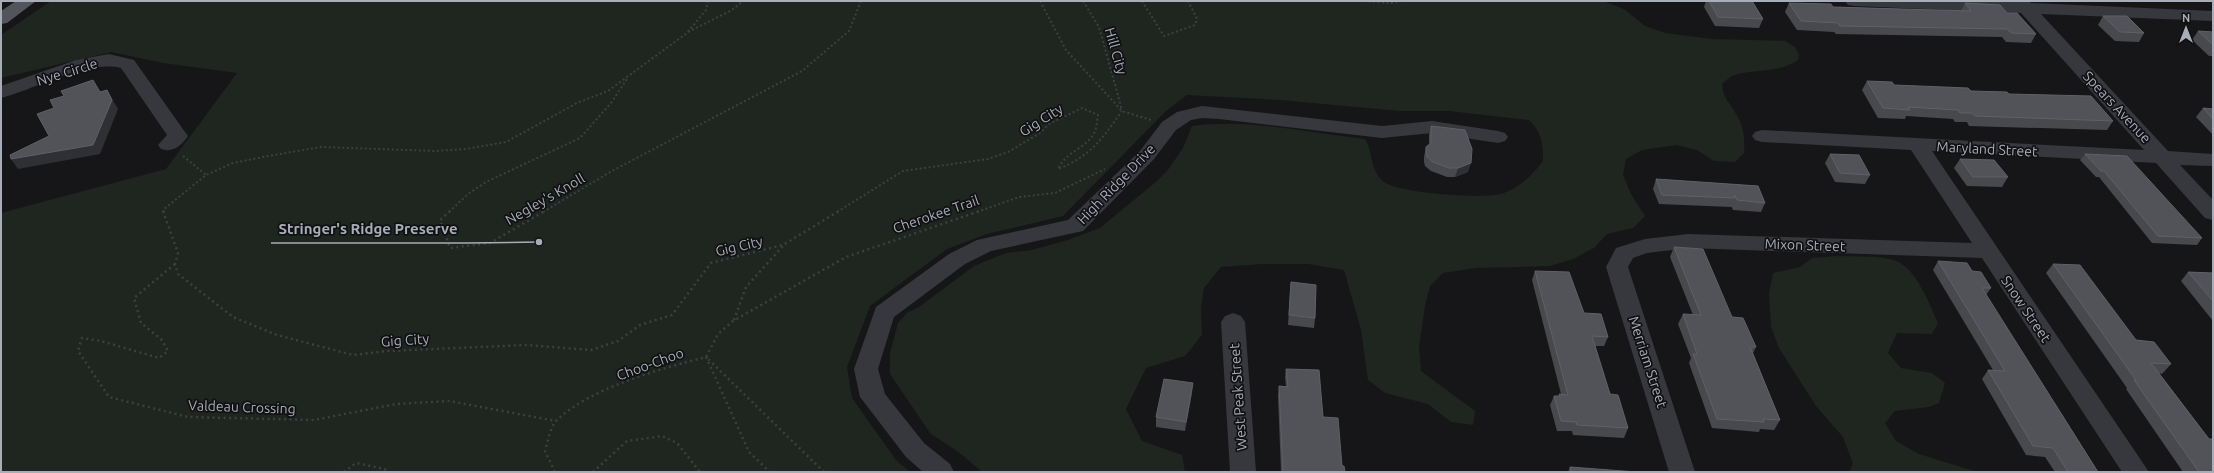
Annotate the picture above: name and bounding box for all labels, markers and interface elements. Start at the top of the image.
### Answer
north arrow [2166,8,2206,48]
text: N [2182,12,2190,24]
street label: Hill City [1102,26,1130,76]
street label: Nye Circle [35,55,99,89]
street label: Spears Avenue [2080,68,2154,146]
street label: Gig City [1016,100,1066,140]
street label: Maryland Street [1936,138,2038,160]
street label: High Ridge Drive [1074,141,1158,227]
street label: Negley's Knoll [503,170,588,228]
street label: Cherokee Trail [891,192,982,236]
callout: Stringer's Ridge Preserve [271,216,466,243]
text: Stringer's Ridge Preserve [278,220,458,237]
street label: Gig City [714,233,765,259]
street label: Mixon Street [1764,236,1846,254]
street label: Snow Street [1998,273,2054,346]
street label: Merriam Street [1626,314,1671,410]
street label: Gig City [380,330,430,350]
street label: West Peak Street [1226,342,1250,451]
street label: Choo-Choo [614,345,686,383]
street label: Valdeau Crossing [188,397,296,417]

